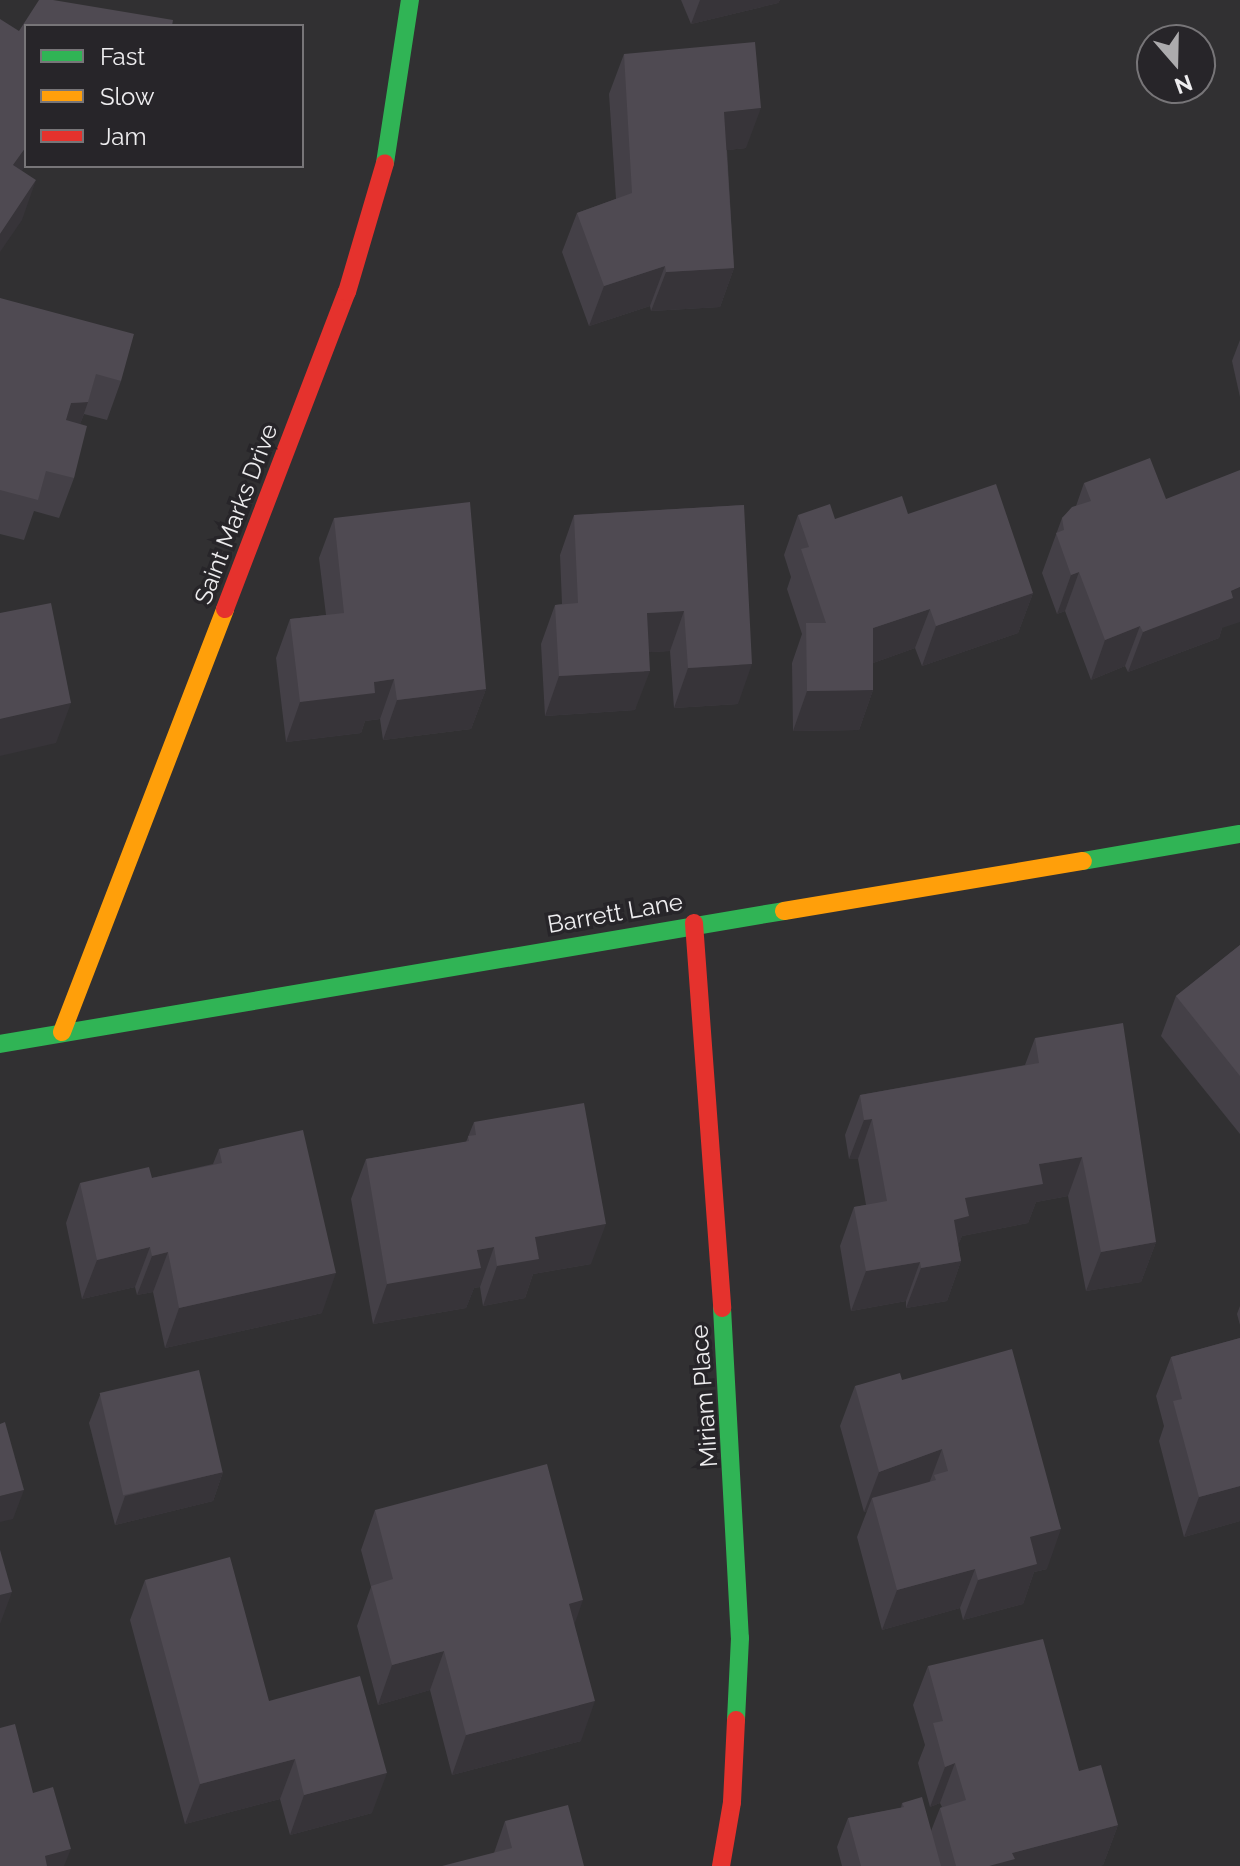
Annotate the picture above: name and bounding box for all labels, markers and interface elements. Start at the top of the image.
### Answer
legend [24,24,304,168]
north arrow [1136,24,1216,104]
text: Fast [100,42,145,71]
text: N [1171,70,1196,100]
text: Slow [100,82,154,111]
text: Jam [100,122,146,151]
street label: Saint Marks Drive [188,420,284,608]
street label: Barrett Lane [545,887,685,939]
street label: Miriam Place [685,1324,723,1468]

